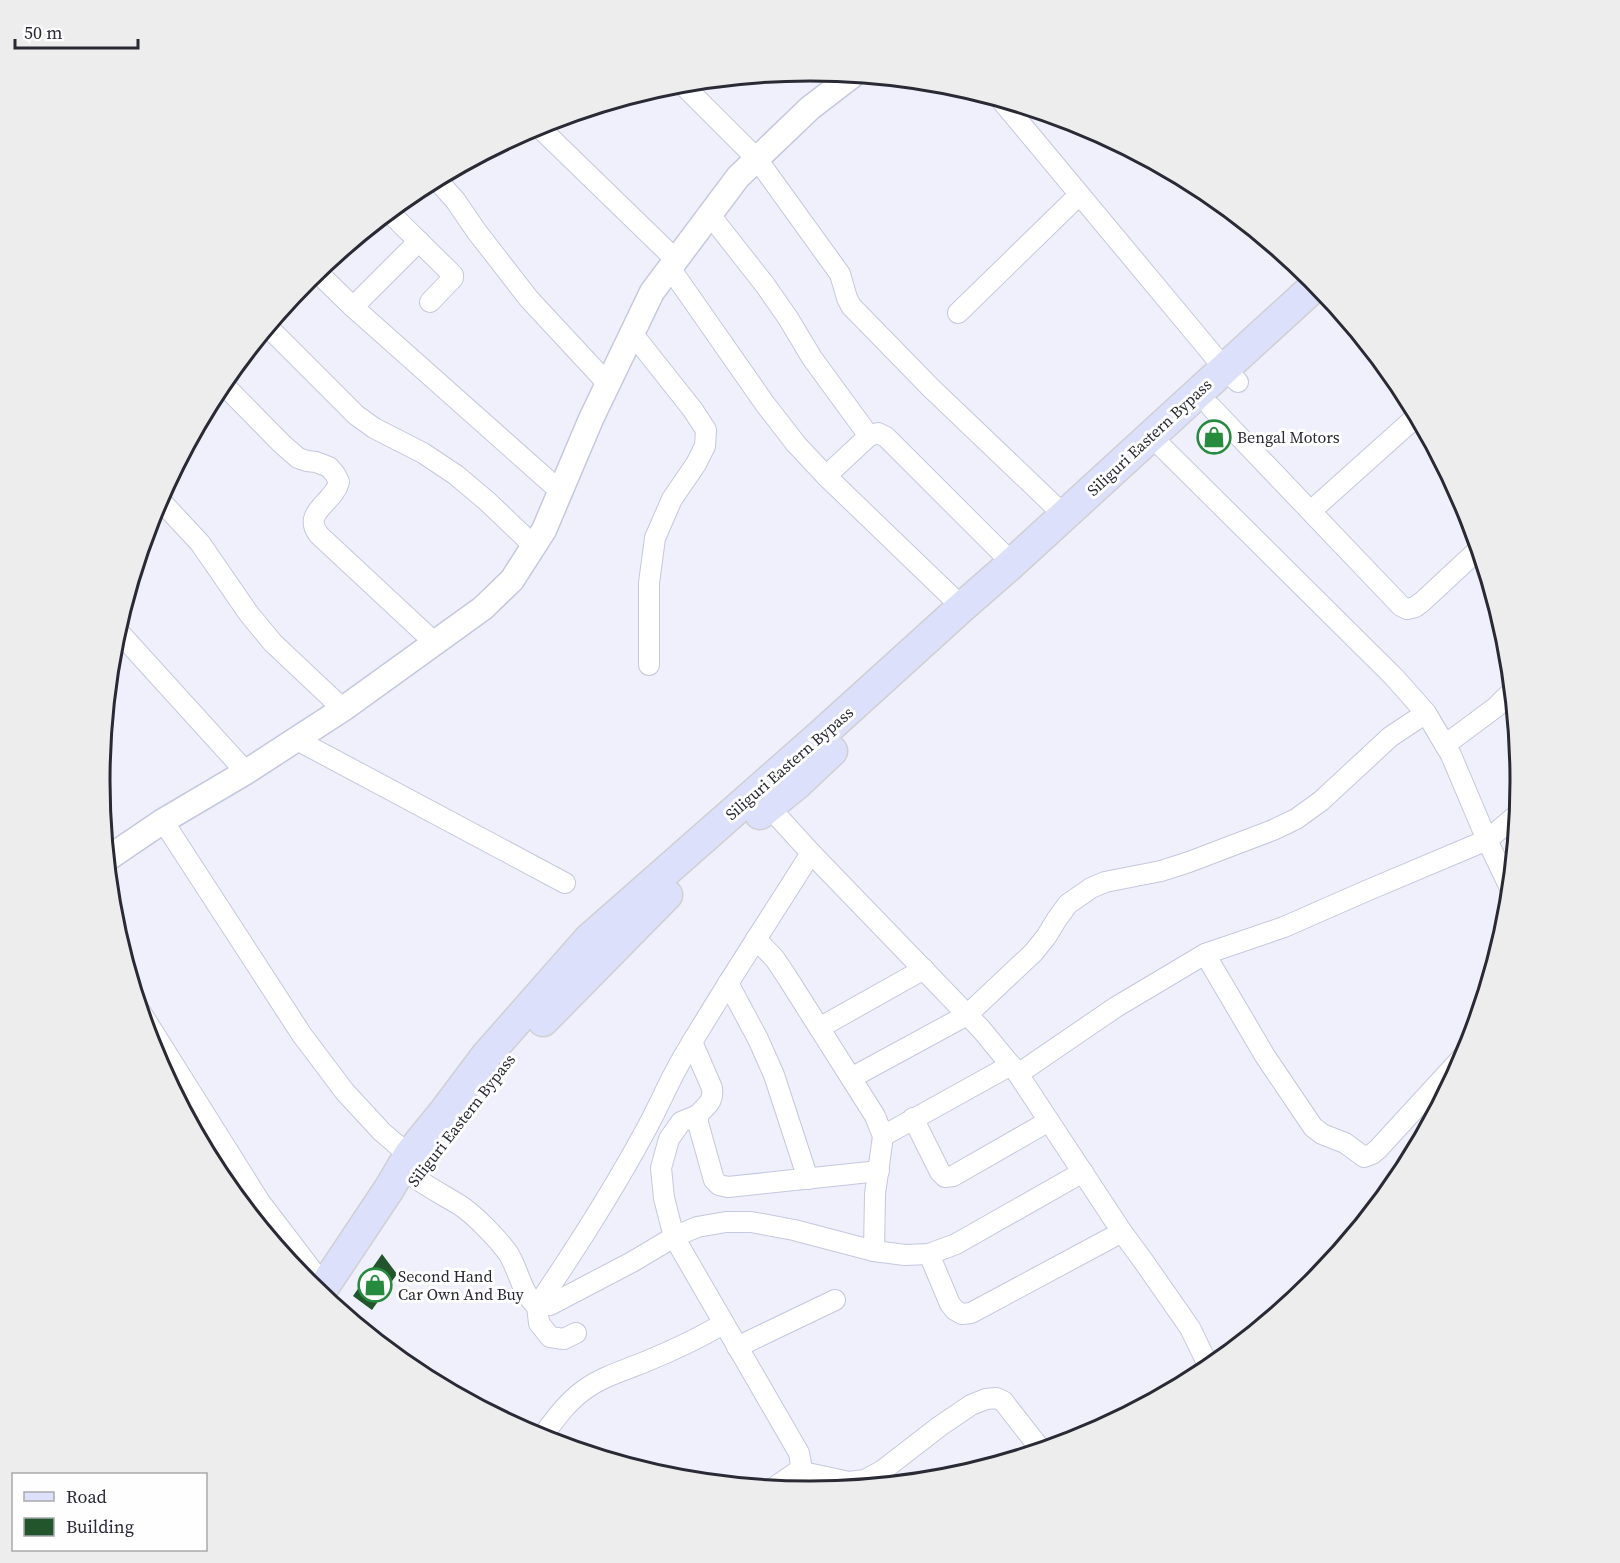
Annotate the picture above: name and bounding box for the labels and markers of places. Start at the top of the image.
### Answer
shop icon: Bengal Motors [1196,419,1232,455]
place label: Bengal Motors [1237,426,1340,448]
place label: Second Hand Car Own And Buy [398,1265,524,1305]
shop icon: Second Hand Car Own And Buy [357,1267,393,1303]

